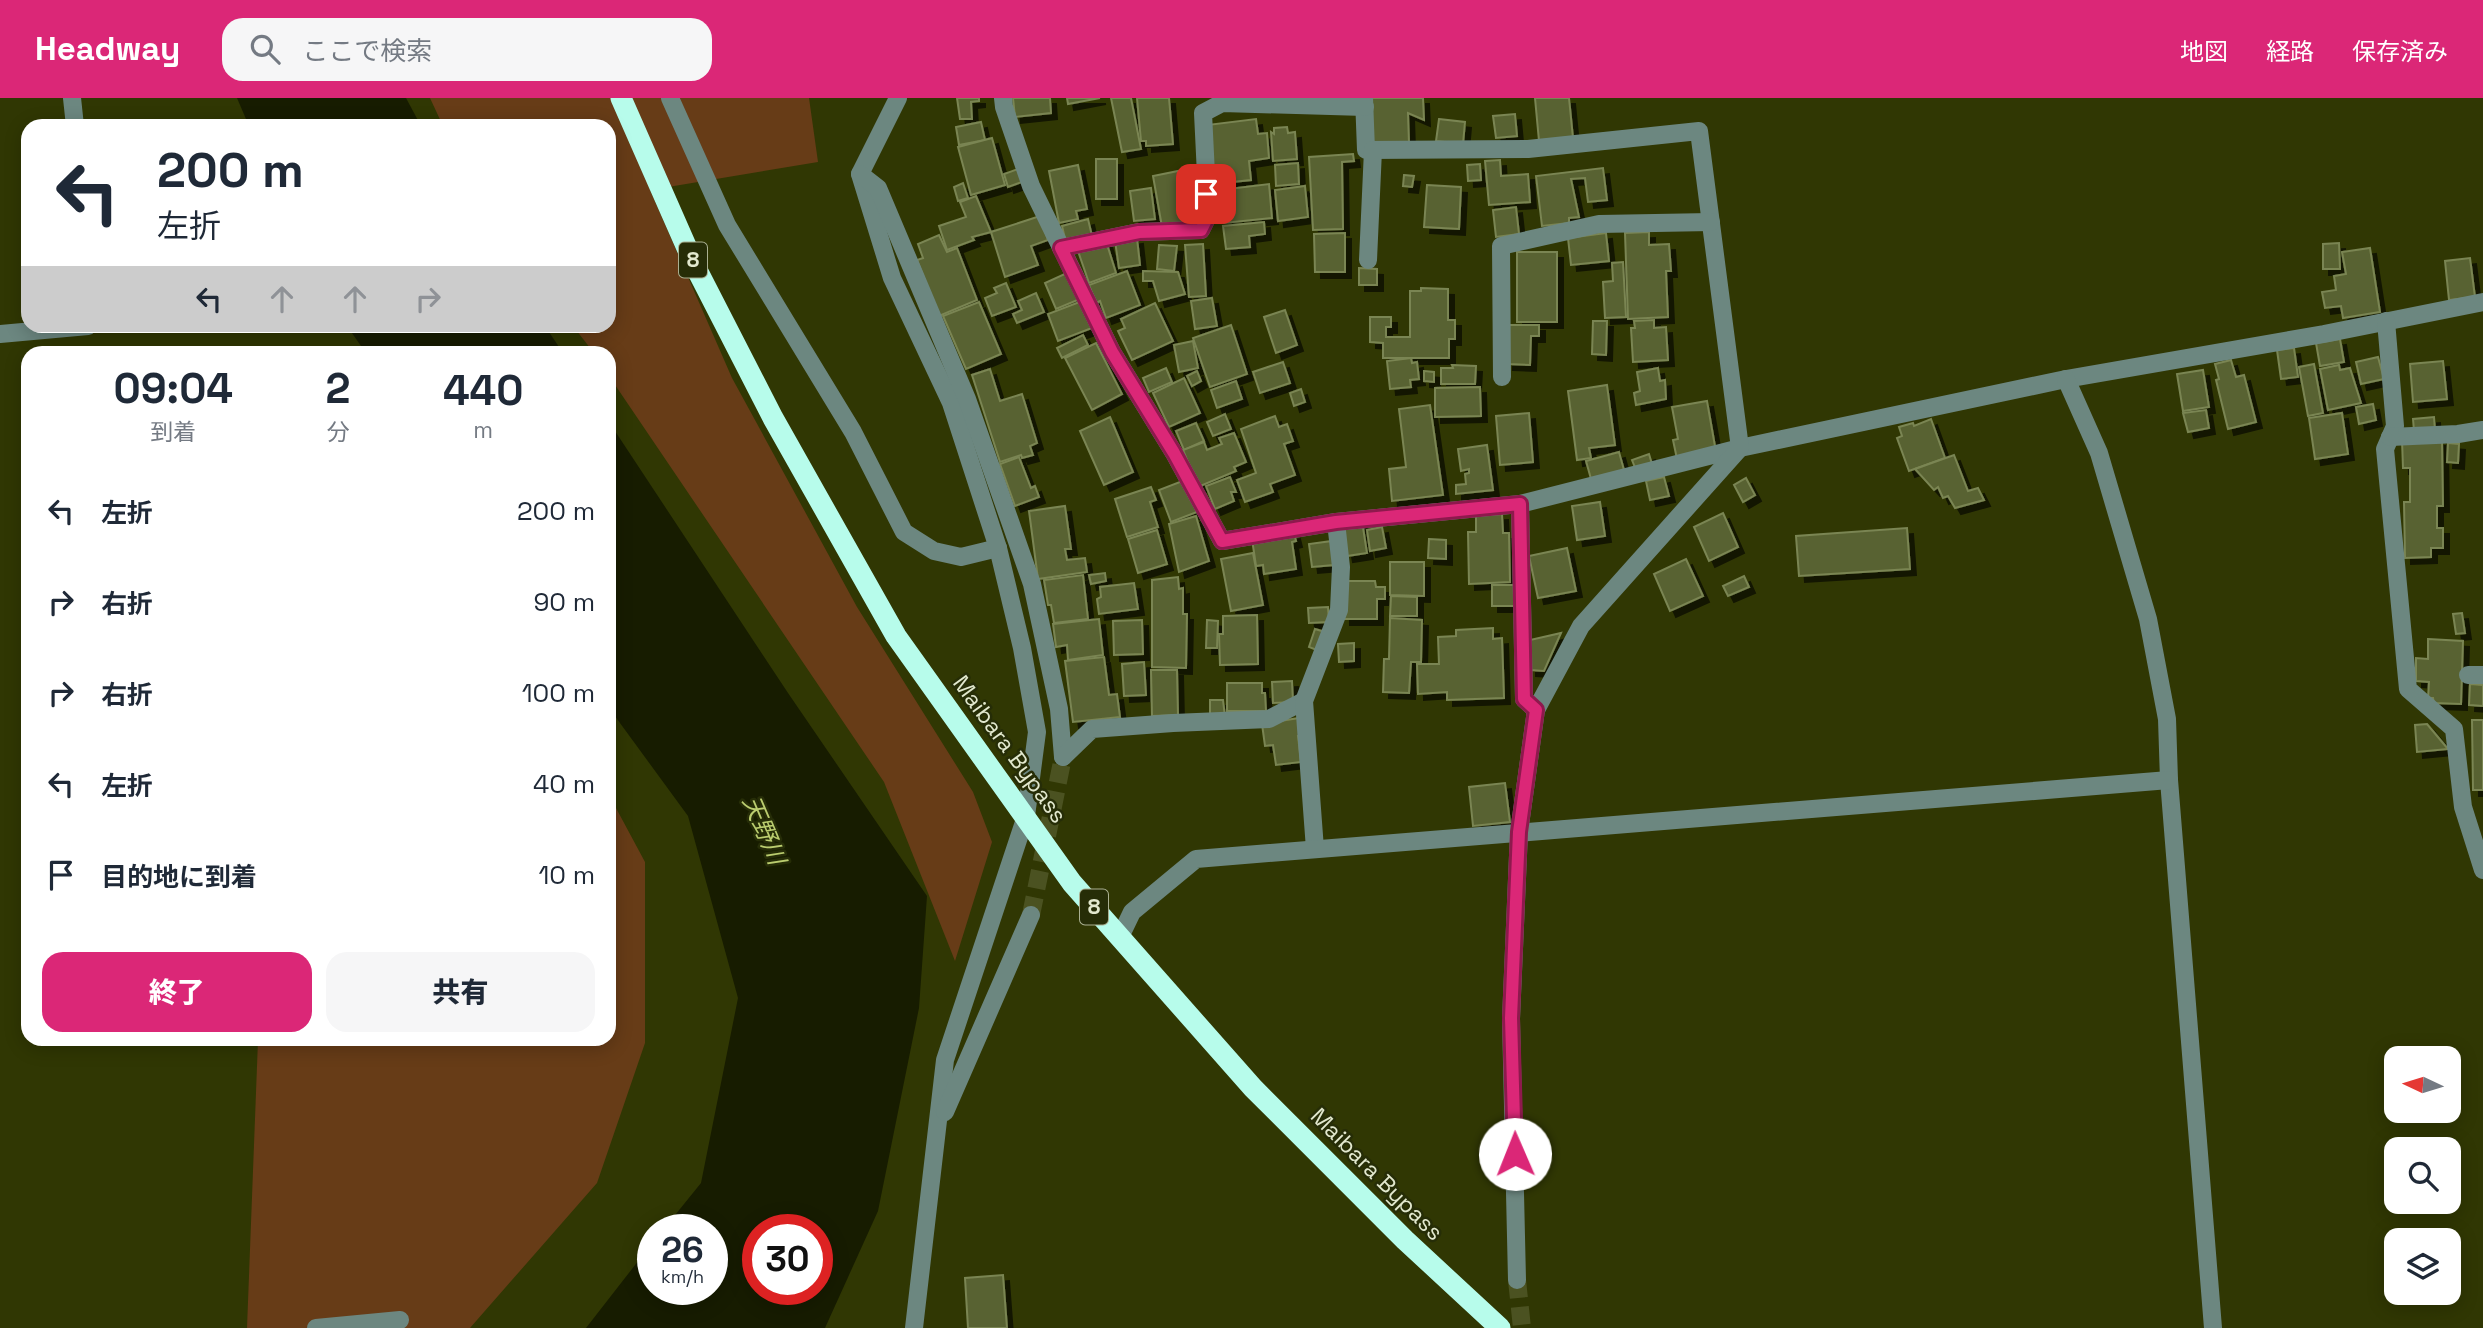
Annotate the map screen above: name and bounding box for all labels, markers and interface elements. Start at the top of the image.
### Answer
search box [222,18,712,81]
text: Headway [35,28,180,70]
icon: search [246,30,284,68]
text: ここで検索 [302,34,432,68]
text: 地図 [2180,36,2228,67]
text: 経路 [2266,36,2314,67]
text: 保存済み [2352,36,2448,67]
text: 200 m [157,139,304,201]
icon: left [42,147,133,238]
pin [1176,164,1236,224]
icon: arrive [1187,175,1225,213]
text: 左折 [157,206,221,246]
road number: 8 [679,242,707,278]
icon: left [190,280,228,318]
icon: ahead [263,280,301,318]
icon: ahead [336,280,374,318]
icon: right [409,280,447,318]
text: 09:04 [113,362,233,415]
text: 2 [326,362,350,415]
text: 440 [443,364,524,417]
text: m [473,415,493,445]
text: 到着 [150,417,196,447]
text: 分 [326,417,349,447]
icon: left [42,492,80,530]
text: 200 m [517,494,595,528]
text: 左折 [101,496,153,530]
icon: right [42,583,80,621]
text: 90 m [533,585,595,619]
text: 右折 [101,587,153,621]
street label: Maibara Bypass [946,669,1074,829]
icon: right [42,674,80,712]
text: 100 m [522,676,595,710]
text: 右折 [101,678,153,712]
icon: left [42,765,80,803]
text: 40 m [533,767,595,801]
text: 左折 [101,769,153,803]
water label: 天野川 [736,791,794,872]
icon: arrive [42,856,80,894]
text: 10 m [538,858,595,892]
text: 目的地に到着 [101,860,257,894]
road number: 8 [1080,890,1108,924]
button: 終了 [42,952,312,1032]
button: 共有 [326,952,595,1032]
north arrow [2384,1046,2460,1124]
map controls [2384,1046,2461,1305]
street label: Maibara Bypass [1304,1101,1450,1247]
position arrow [1478,1117,1552,1191]
button: search [2384,1137,2461,1214]
speed limit sign: 30 [742,1214,833,1305]
text: 26 [661,1228,704,1272]
button: layers [2384,1228,2461,1305]
text: km/h [661,1265,704,1288]

